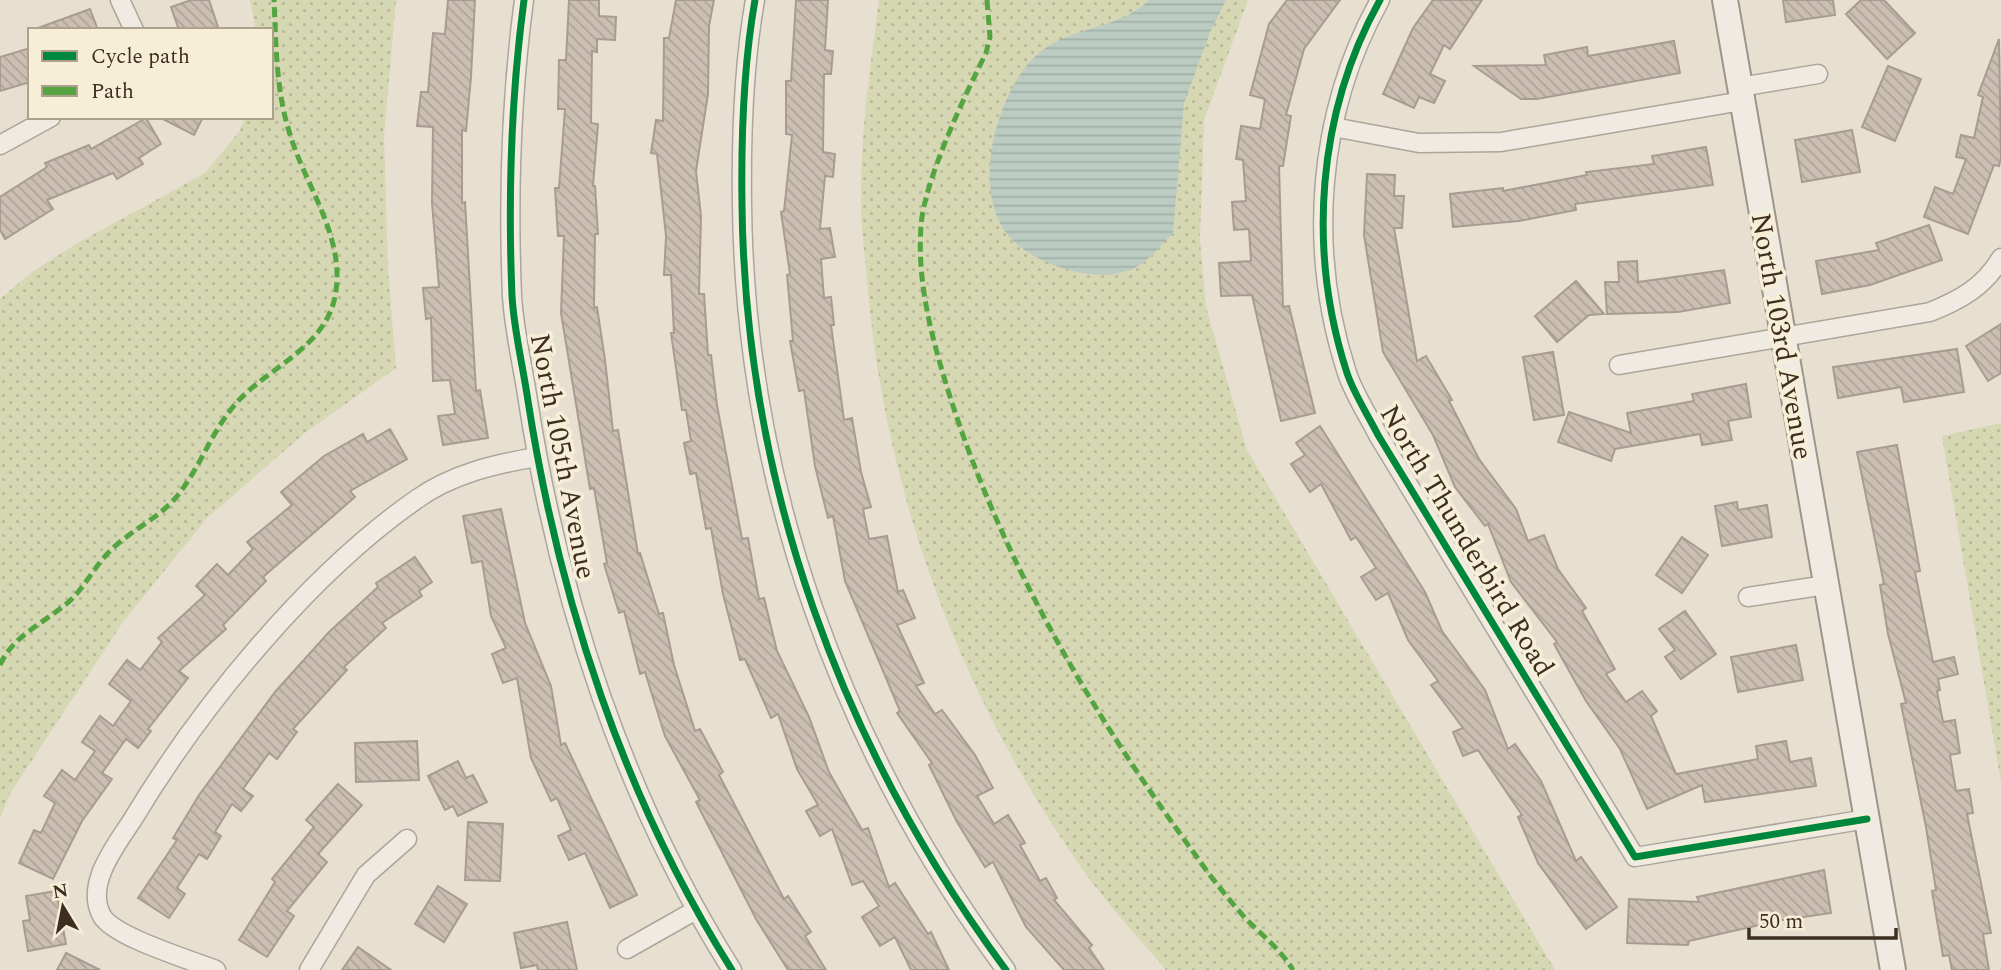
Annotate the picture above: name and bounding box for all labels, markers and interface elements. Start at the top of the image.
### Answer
legend [28,28,273,119]
text: Cycle path [91,41,190,73]
text: Path [91,76,134,108]
street label: North 103rd Avenue [1739,209,1824,463]
street label: North 105th Avenue [518,330,607,583]
street label: North Thunderbird Road [1368,397,1565,685]
north arrow [28,872,98,942]
text: N [50,876,70,907]
scale bar [1749,897,1896,941]
text: 50 m [1759,906,1803,938]

